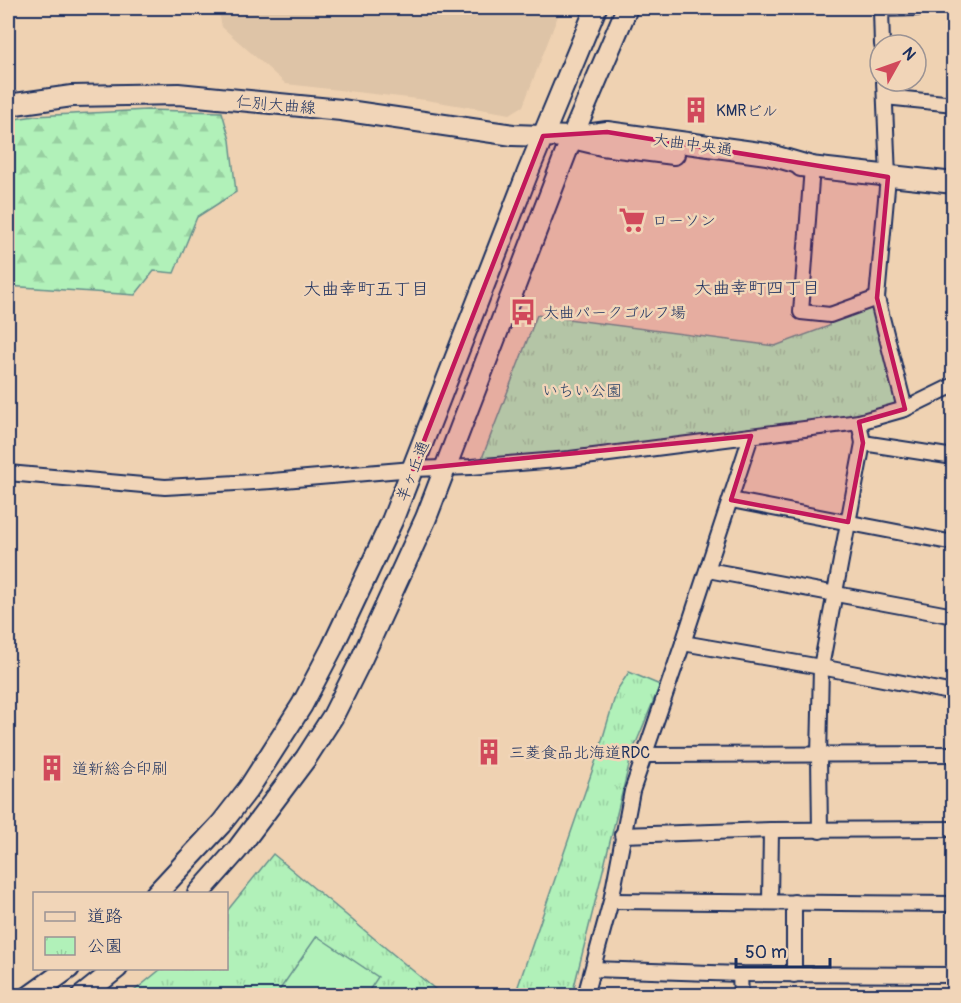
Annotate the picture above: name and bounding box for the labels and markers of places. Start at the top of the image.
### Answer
building icon: KMRビル [681,95,711,125]
place label: KMRビル [716,101,778,121]
supermarket icon: ローソン [617,205,647,235]
place label: ローソン [652,211,716,231]
bus stop icon: 大曲パークゴルフ場 [508,297,538,327]
place label: 大曲パークゴルフ場 [543,303,686,323]
building icon: 三菱食品北海道RDC [474,737,504,767]
place label: 三菱食品北海道RDC [509,743,650,763]
building icon: 道新総合印刷 [37,753,67,783]
place label: 道新総合印刷 [72,759,168,779]

